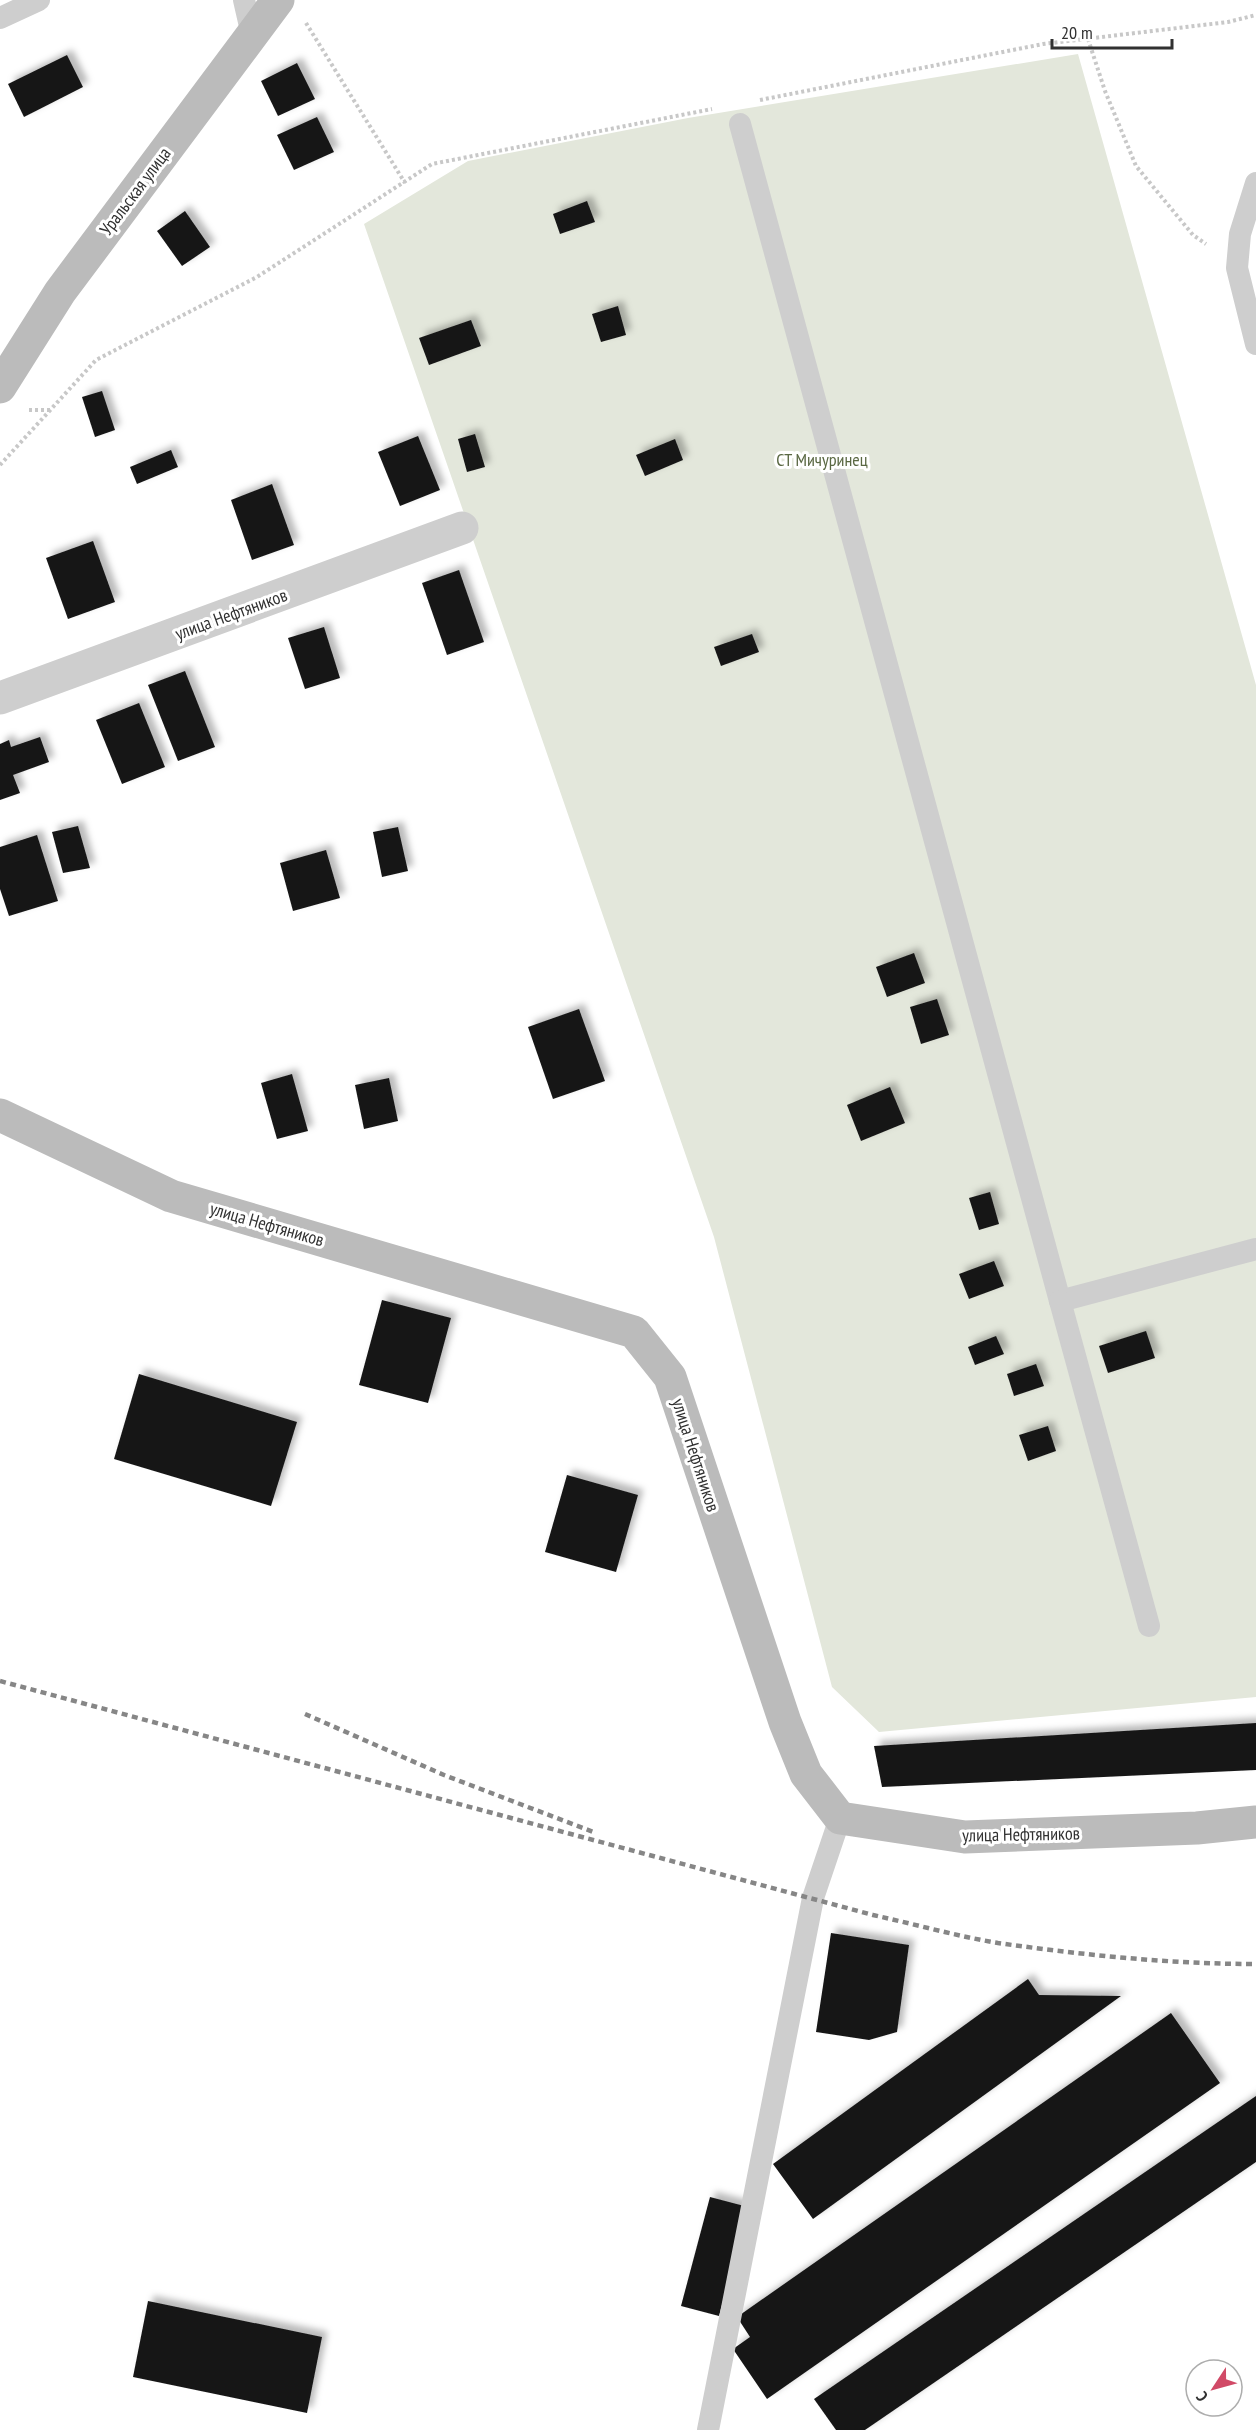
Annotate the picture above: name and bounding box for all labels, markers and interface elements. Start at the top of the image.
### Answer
scale bar [1052,12,1172,50]
text: 20 m [1061,21,1093,44]
street label: Уральская улица [94,142,176,240]
park label: СТ Мичуринец [776,448,868,471]
street label: улица Нефтяников [172,583,290,645]
street label: улица Нефтяников [207,1197,327,1251]
street label: улица Нефтяников [667,1395,725,1515]
street label: улица Нефтяников [962,1821,1080,1847]
north arrow [1184,2358,1244,2418]
text: С [1191,2387,1212,2406]

